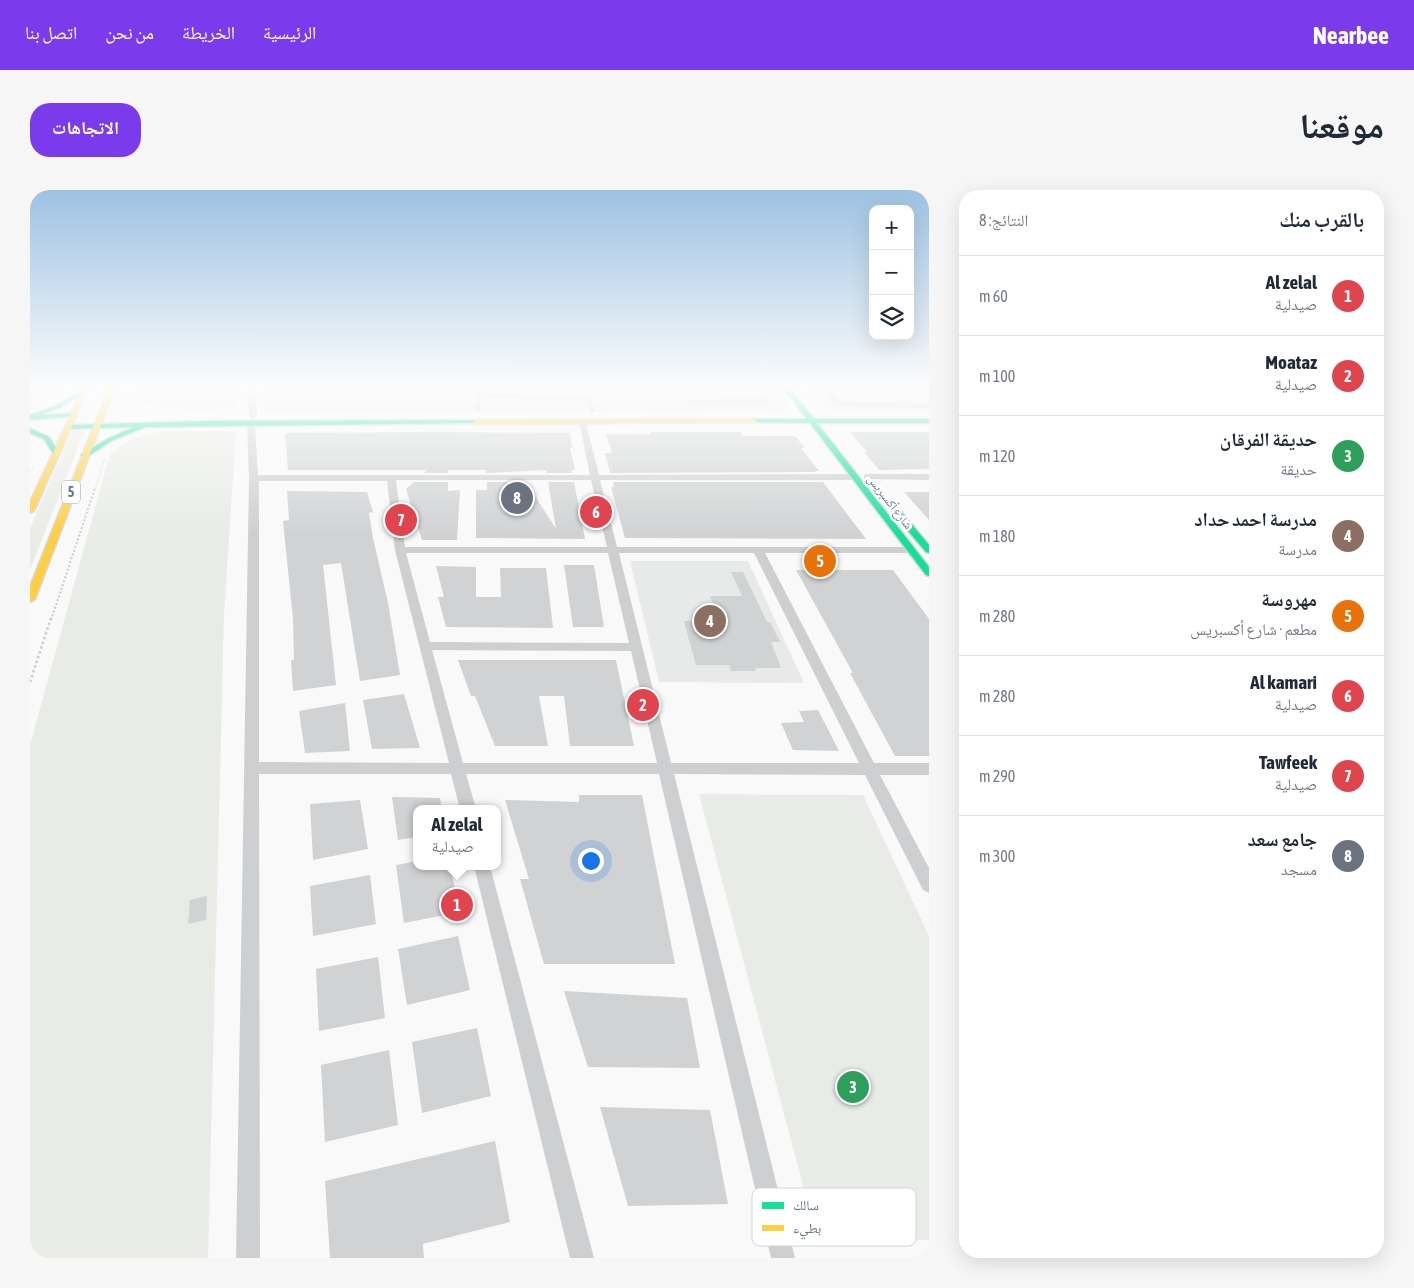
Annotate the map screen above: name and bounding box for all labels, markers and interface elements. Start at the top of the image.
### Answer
text: اتصل بنا [25,22,77,43]
text: من نحن [105,22,154,43]
text: الخريطة [182,22,235,43]
text: الرئيسية [263,22,316,43]
text: Nearbee [1313,22,1389,49]
button: الاتجاهات [30,103,141,157]
text: موقعنا [1299,105,1384,145]
map controls [869,205,914,340]
button: + [869,205,914,250]
text: بالقرب منك [1279,207,1364,231]
text: النتائج: 8 [979,211,1028,229]
button: − [869,250,914,295]
text: Al zelal [1266,271,1317,293]
text: 60 m [979,287,1008,305]
text: 1 [1344,287,1352,305]
button: layers [869,295,914,340]
text: صيدلية [1275,295,1317,313]
text: Moataz [1265,351,1317,373]
text: 100 m [979,367,1015,385]
text: 2 [1344,367,1352,385]
text: صيدلية [1275,375,1317,393]
text: حديقة الفرقان [1220,428,1317,450]
text: 120 m [979,447,1015,465]
text: 3 [1344,447,1352,465]
text: حديقة [1280,460,1317,478]
street label: شارع أكسبريس [864,472,916,533]
pin: 8 [501,479,533,517]
road number: 5 [62,480,80,504]
pin: 6 [580,493,612,531]
pin: 7 [385,501,417,539]
text: مدرسة احمد حداد [1194,508,1317,530]
text: 180 m [979,527,1015,545]
text: 4 [1344,527,1352,545]
text: مدرسة [1278,540,1317,558]
pin: 5 [804,542,836,580]
text: مهروسة [1261,588,1317,610]
pin: 4 [694,602,726,640]
text: 280 m [979,607,1015,625]
text: 5 [1344,607,1352,625]
text: مطعم · شارع أكسبريس [1190,620,1317,638]
text: Al kamari [1250,671,1317,693]
pin: 2 [627,686,659,724]
text: 280 m [979,687,1015,705]
text: 6 [1344,687,1352,705]
text: صيدلية [1275,695,1317,713]
text: Tawfeek [1259,751,1317,773]
text: 290 m [979,767,1015,785]
text: 7 [1344,767,1352,785]
text: صيدلية [1275,775,1317,793]
popup [413,805,501,870]
text: Al zelal [431,813,483,835]
text: جامع سعد [1248,828,1317,850]
text: صيدلية [431,837,474,855]
text: 300 m [979,847,1015,865]
text: 8 [1344,847,1352,865]
your location [578,848,604,874]
text: مسجد [1281,860,1317,878]
pin: 1 [441,886,473,924]
pin: 3 [837,1068,869,1106]
legend [752,1188,916,1246]
text: سالك [793,1197,819,1213]
text: بطيء [793,1220,822,1240]

